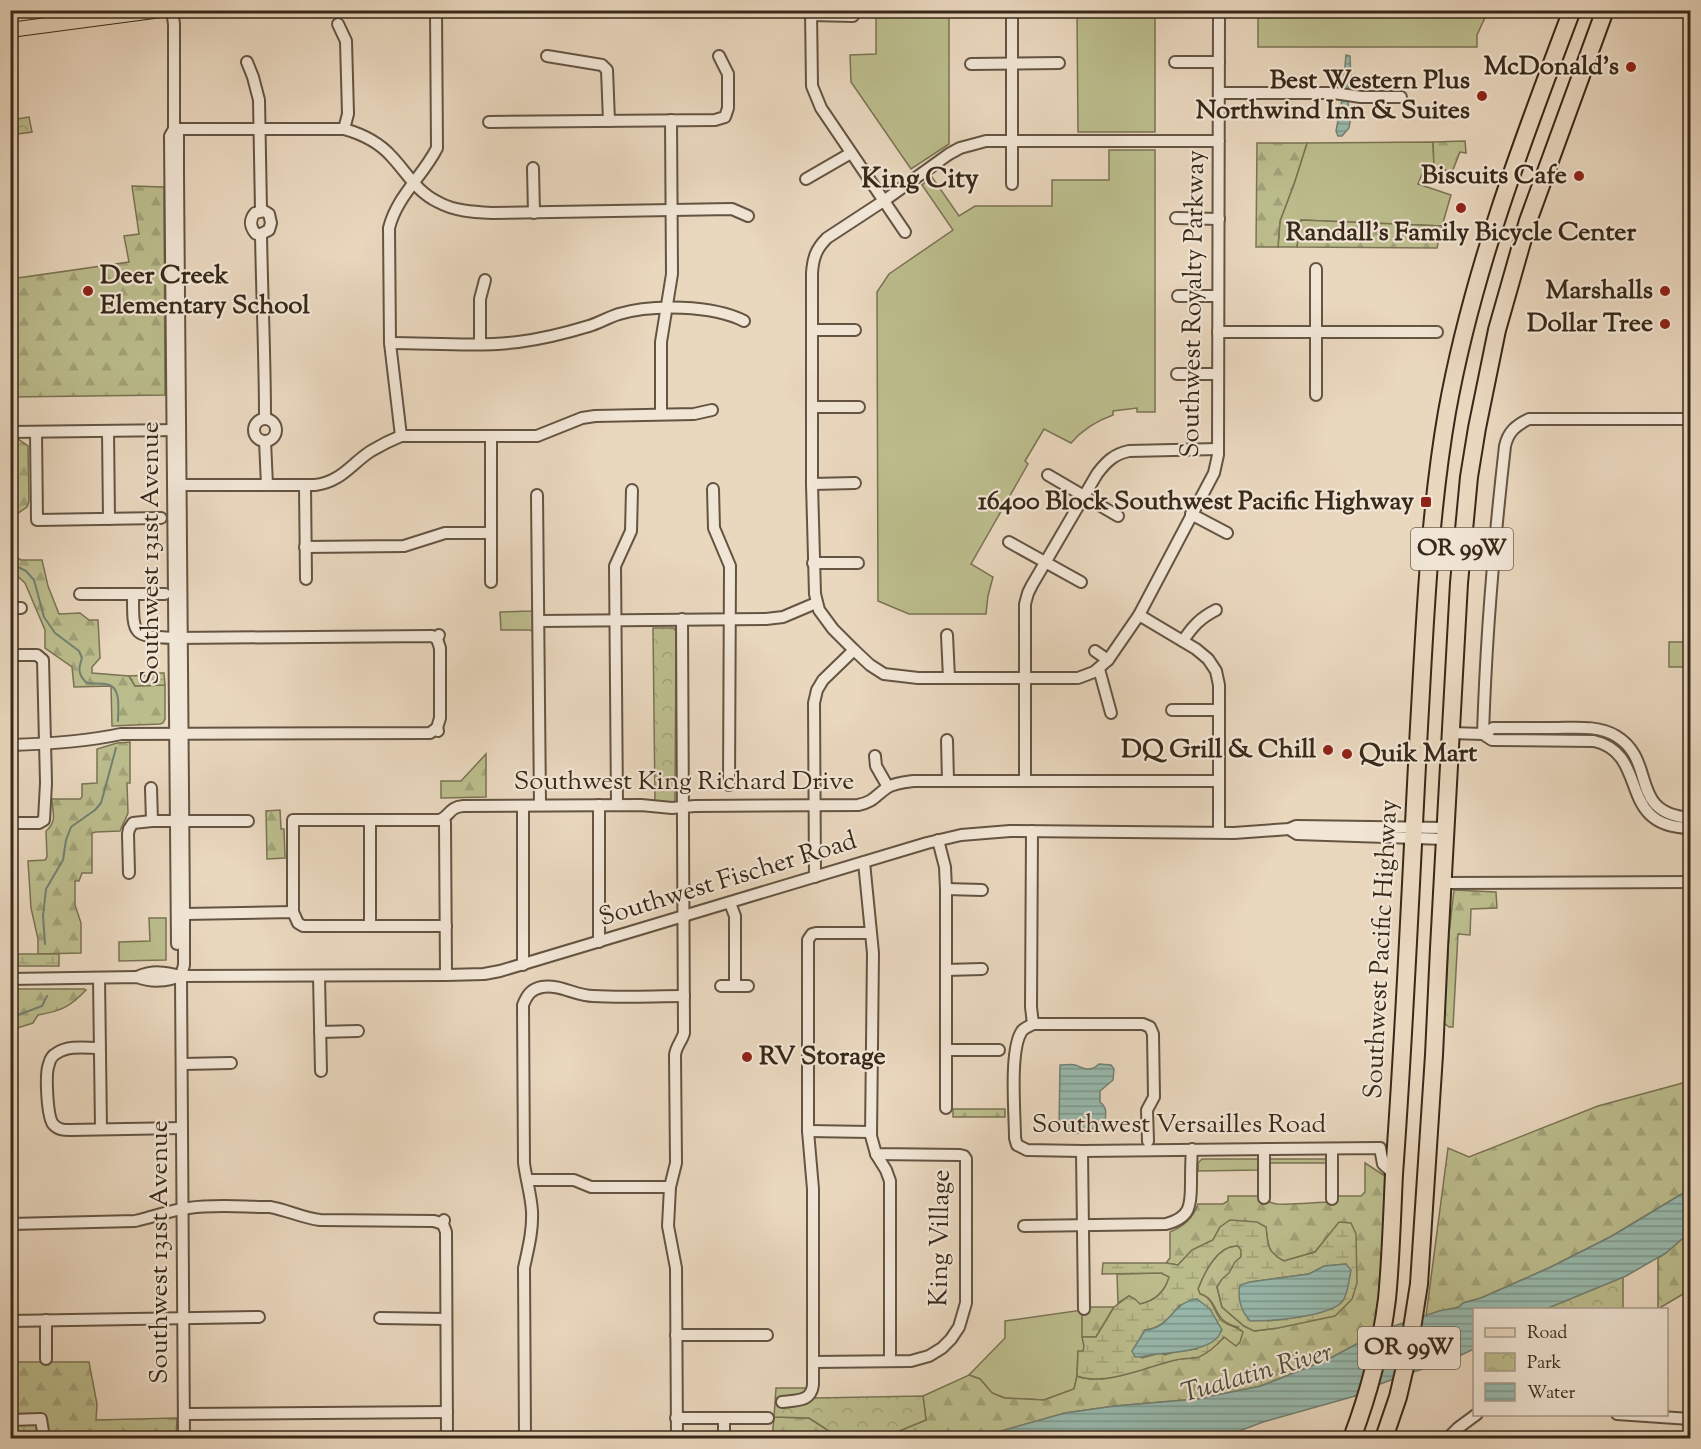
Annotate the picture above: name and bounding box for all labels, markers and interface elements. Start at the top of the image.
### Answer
place label: McDonald's [1484,49,1619,86]
marker: McDonald's [1624,60,1638,74]
place label: Best Western Plus Northwind Inn & Suites [1196,63,1470,130]
marker: Best Western Plus Northwind Inn & Suites [1475,89,1489,103]
street label: Southwest Royalty Parkway [1173,150,1215,458]
place label: Biscuits Cafe [1421,158,1567,195]
district label: King City [861,160,979,200]
marker: Biscuits Cafe [1572,169,1586,183]
marker: Randall's Family Bicycle Center [1454,201,1468,215]
place label: Randall's Family Bicycle Center [1286,215,1636,252]
place label: Deer Creek Elementary School [100,258,310,325]
place label: Marshalls [1546,273,1653,310]
marker: Deer Creek Elementary School [81,284,95,298]
marker: Marshalls [1658,284,1672,298]
place label: Dollar Tree [1527,306,1653,343]
marker: Dollar Tree [1658,317,1672,331]
street label: Southwest 131st Avenue [133,421,170,685]
place label: 16400 Block Southwest Pacific Highway [978,484,1414,521]
marker: 16400 Block Southwest Pacific Highway [1419,495,1433,509]
road number: OR 99W [1411,528,1513,570]
place label: DQ Grill & Chill [1121,732,1317,769]
place label: Quik Mart [1359,736,1477,773]
marker: DQ Grill & Chill [1321,743,1335,757]
marker: Quik Mart [1340,747,1354,761]
street label: Southwest King Richard Drive [514,764,854,801]
street label: Southwest Pacific Highway [1356,798,1408,1100]
street label: Southwest Fischer Road [594,823,862,937]
place label: RV Storage [759,1039,886,1076]
marker: RV Storage [740,1050,754,1064]
street label: Southwest Versailles Road [1032,1107,1327,1144]
street label: Southwest 131st Avenue [142,1120,179,1384]
street label: King Village [921,1169,961,1307]
legend [1473,1308,1668,1416]
text: Road [1527,1321,1567,1347]
road number: OR 99W [1358,1327,1460,1369]
water label: Tualatin River [1177,1334,1338,1414]
text: Park [1527,1351,1562,1377]
text: Water [1527,1381,1576,1407]

